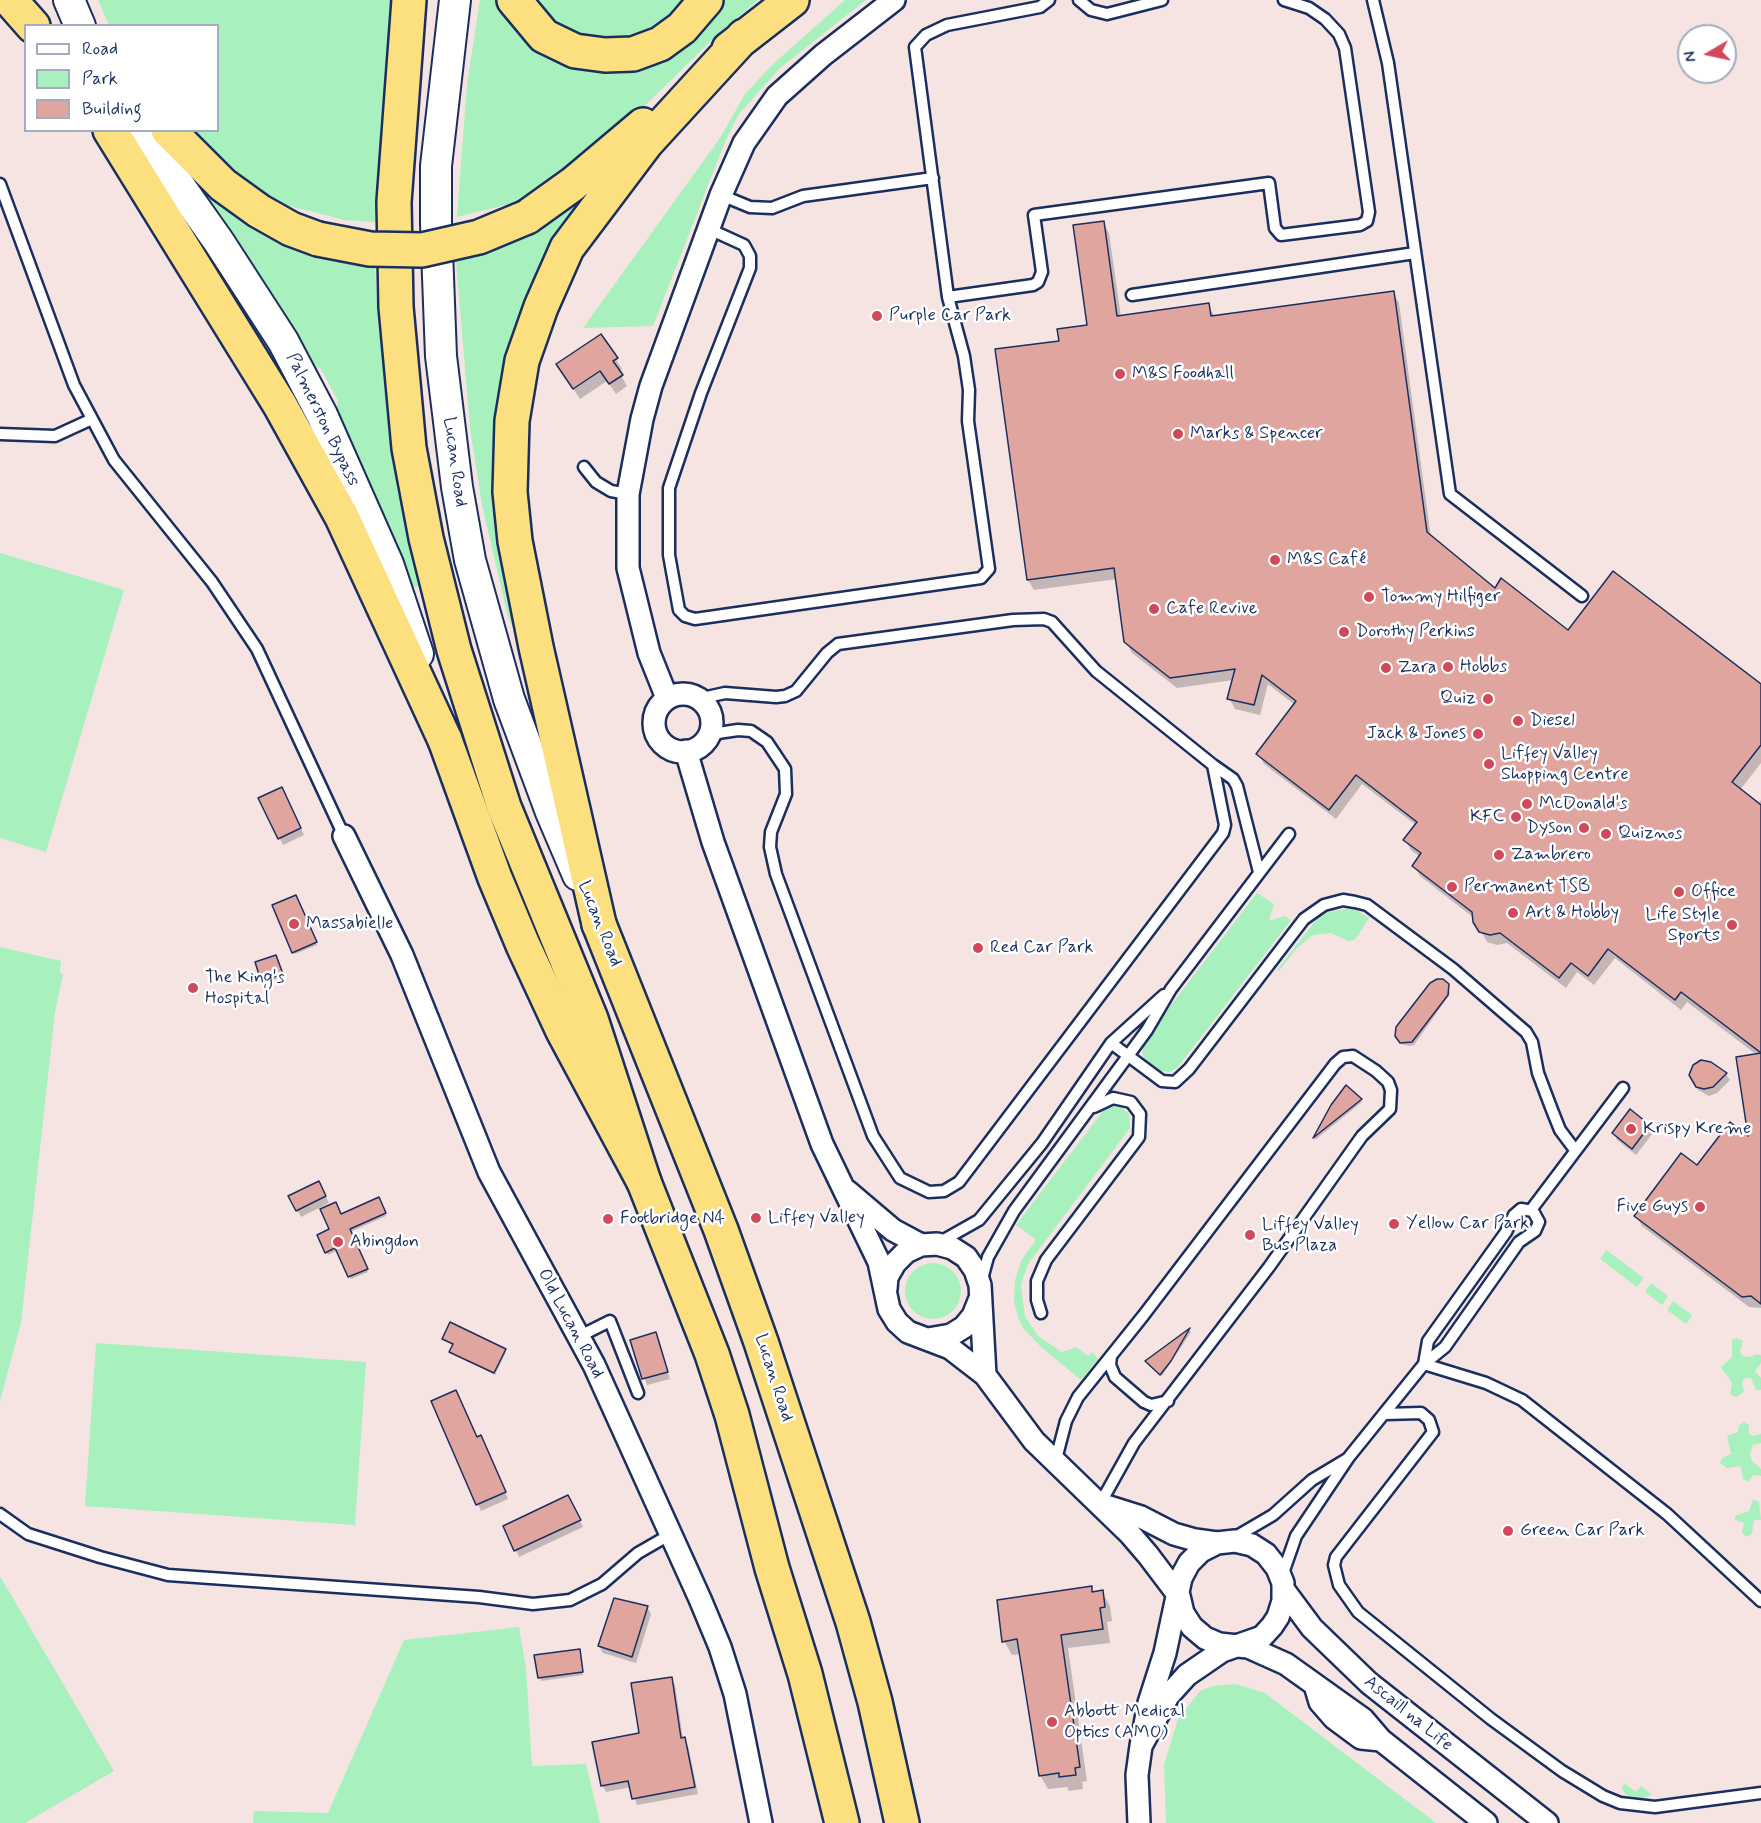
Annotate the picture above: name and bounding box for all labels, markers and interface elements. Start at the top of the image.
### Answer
legend [24,24,219,132]
north arrow [1677,24,1737,84]
text: Road [82,37,118,61]
text: N [1679,50,1702,63]
text: Park [82,67,118,91]
text: Building [82,97,142,121]
place label: Purple Car Park [889,305,1011,327]
marker: Purple Car Park [870,309,884,323]
street label: Palmerston Bypass [280,350,364,490]
place label: M&S Foodhall [1132,363,1234,385]
marker: M&S Foodhall [1113,367,1127,381]
street label: Lucan Road [437,416,471,508]
place label: Marks & Spencer [1190,423,1323,445]
marker: Marks & Spencer [1171,427,1185,441]
place label: M&S Café [1287,549,1366,571]
marker: M&S Café [1268,553,1282,567]
place label: Tommy Hilfiger [1381,586,1500,608]
marker: Tommy Hilfiger [1362,590,1376,604]
place label: Cafe Revive [1166,598,1257,620]
marker: Cafe Revive [1147,602,1161,616]
place label: Dorothy Perkins [1356,621,1475,643]
marker: Dorothy Perkins [1337,625,1351,639]
place label: Hobbs [1460,656,1507,678]
place label: Zara [1398,657,1437,679]
marker: Hobbs [1441,660,1455,674]
marker: Zara [1379,661,1393,675]
place label: Quiz [1440,688,1476,710]
marker: Quiz [1481,692,1495,706]
place label: Diesel [1530,710,1575,732]
marker: Diesel [1511,714,1525,728]
place label: Jack & Jones [1366,723,1466,745]
marker: Jack & Jones [1471,727,1485,741]
place label: Liffey Valley Shopping Centre [1501,743,1629,786]
marker: Liffey Valley Shopping Centre [1482,757,1496,771]
place label: McDonald's [1539,793,1627,815]
marker: McDonald's [1520,797,1534,811]
place label: KFC [1470,806,1504,828]
marker: KFC [1509,810,1523,824]
place label: Dyson [1527,817,1572,839]
marker: Dyson [1577,821,1591,835]
place label: Quiznos [1618,823,1682,845]
marker: Quiznos [1599,827,1613,841]
place label: Zambrero [1511,844,1591,866]
marker: Zambrero [1492,848,1506,862]
place label: Permanent TSB [1464,876,1590,898]
street label: Lucan Road [572,878,626,970]
marker: Permanent TSB [1445,880,1459,894]
place label: Office [1691,881,1736,903]
marker: Office [1672,885,1686,899]
place label: Art & Hobby [1525,902,1619,924]
place label: Life Style Sports [1646,904,1720,946]
marker: Art & Hobby [1506,906,1520,920]
place label: Massabielle [306,913,393,935]
marker: Massabielle [287,917,301,931]
marker: Life Style Sports [1725,918,1739,932]
place label: Red Car Park [990,937,1093,959]
marker: Red Car Park [971,941,985,955]
place label: The King's Hospital [205,967,285,1010]
marker: The King's Hospital [186,981,200,995]
place label: Krispy Kreme [1643,1118,1751,1140]
marker: Krispy Kreme [1624,1122,1638,1136]
place label: Five Guys [1617,1196,1688,1218]
marker: Five Guys [1693,1200,1707,1214]
place label: Liffey Valley [768,1207,865,1229]
place label: Footbridge N4 [620,1208,725,1230]
marker: Liffey Valley [749,1211,763,1225]
marker: Footbridge N4 [601,1212,615,1226]
place label: Yellow Car Park [1406,1213,1529,1235]
place label: Liffey Valley Bus Plaza [1262,1214,1359,1256]
marker: Yellow Car Park [1387,1217,1401,1231]
marker: Liffey Valley Bus Plaza [1243,1228,1257,1242]
place label: Abingdon [350,1231,419,1253]
marker: Abingdon [331,1235,345,1249]
street label: Old Lucan Road [532,1265,608,1383]
street label: Lucan Road [749,1332,797,1424]
place label: Green Car Park [1520,1520,1644,1542]
marker: Green Car Park [1501,1524,1515,1538]
street label: Ascaill na Life [1359,1672,1457,1756]
place label: Abbott Medical Optics (AMO) [1064,1701,1185,1744]
marker: Abbott Medical Optics (AMO) [1045,1715,1059,1729]

